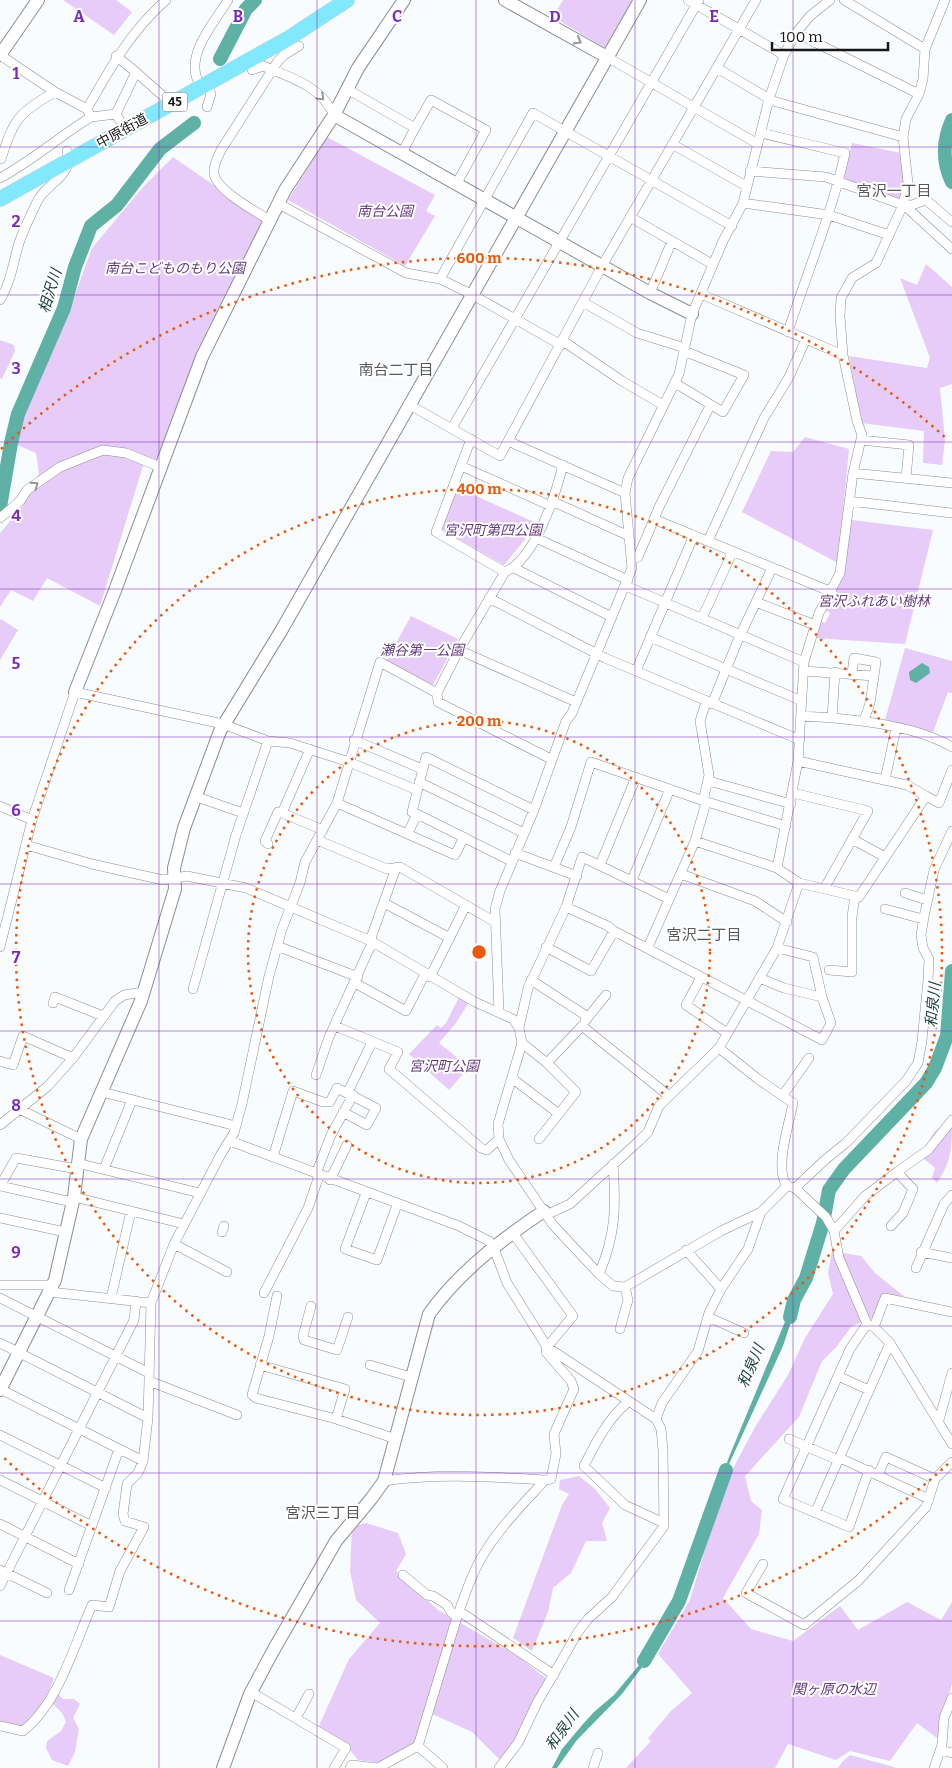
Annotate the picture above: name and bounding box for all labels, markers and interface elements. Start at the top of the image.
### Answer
text: A [73,7,85,26]
text: B [233,7,243,26]
text: C [392,7,402,26]
text: D [549,7,561,26]
text: E [709,7,719,26]
scale bar [772,20,888,52]
text: 100 m [780,28,823,46]
one-way arrow [572,35,581,45]
text: 1 [13,64,20,83]
one-way arrow [315,91,324,100]
road number: 45 [162,92,188,111]
street label: 中原街道 [93,110,151,152]
district label: 宮沢一丁目 [856,182,932,200]
park label: 南台公園 [357,203,415,220]
text: 2 [11,212,21,231]
text: 600 m [457,249,502,267]
park label: 南台こどものもり公園 [105,260,247,277]
water label: 相沢川 [35,265,66,315]
text: 3 [11,359,21,378]
district label: 南台二丁目 [358,361,434,379]
text: 400 m [456,480,502,498]
one-way arrow [29,482,38,491]
text: 4 [11,506,21,525]
park label: 宮沢町第四公園 [444,522,544,539]
park label: 宮沢ふれあい樹林 [818,593,932,610]
park label: 瀬谷第一公園 [380,642,466,659]
text: 5 [12,654,21,673]
text: 200 m [457,712,502,730]
text: 6 [11,801,21,820]
district label: 宮沢二丁目 [666,926,742,944]
centre of rings [470,943,488,961]
text: 7 [12,948,21,967]
water label: 和泉川 [922,980,944,1028]
park label: 宮沢町公園 [409,1058,481,1075]
text: 8 [11,1096,21,1115]
text: 9 [11,1243,21,1262]
water label: 和泉川 [734,1340,769,1390]
district label: 宮沢三丁目 [285,1504,361,1522]
park label: 関ヶ原の水辺 [792,1681,878,1698]
water label: 和泉川 [541,1705,584,1753]

